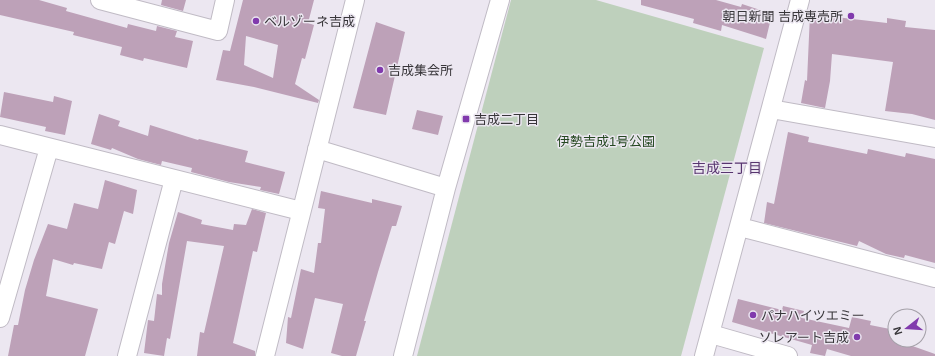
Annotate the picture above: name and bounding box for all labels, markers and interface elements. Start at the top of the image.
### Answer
place label: 朝日新聞 吉成専売所 [722,9,843,24]
marker: 朝日新聞 吉成専売所 [846,11,856,21]
place label: ベルゾーネ吉成 [264,14,355,29]
marker: ベルゾーネ吉成 [251,16,261,26]
place label: 吉成集会所 [388,63,453,78]
marker: 吉成集会所 [375,65,385,75]
place label: 吉成二丁目 [474,112,539,127]
marker: 吉成二丁目 [461,114,471,124]
park label: 伊勢吉成1号公園 [557,134,655,149]
district label: 吉成三丁目 [692,160,762,176]
place label: パナハイツエミー [761,308,865,323]
north arrow [887,308,927,348]
marker: パナハイツエミー [748,310,758,320]
text: N [891,325,904,336]
place label: ソレアート吉成 [759,330,849,345]
marker: ソレアート吉成 [852,332,862,342]

